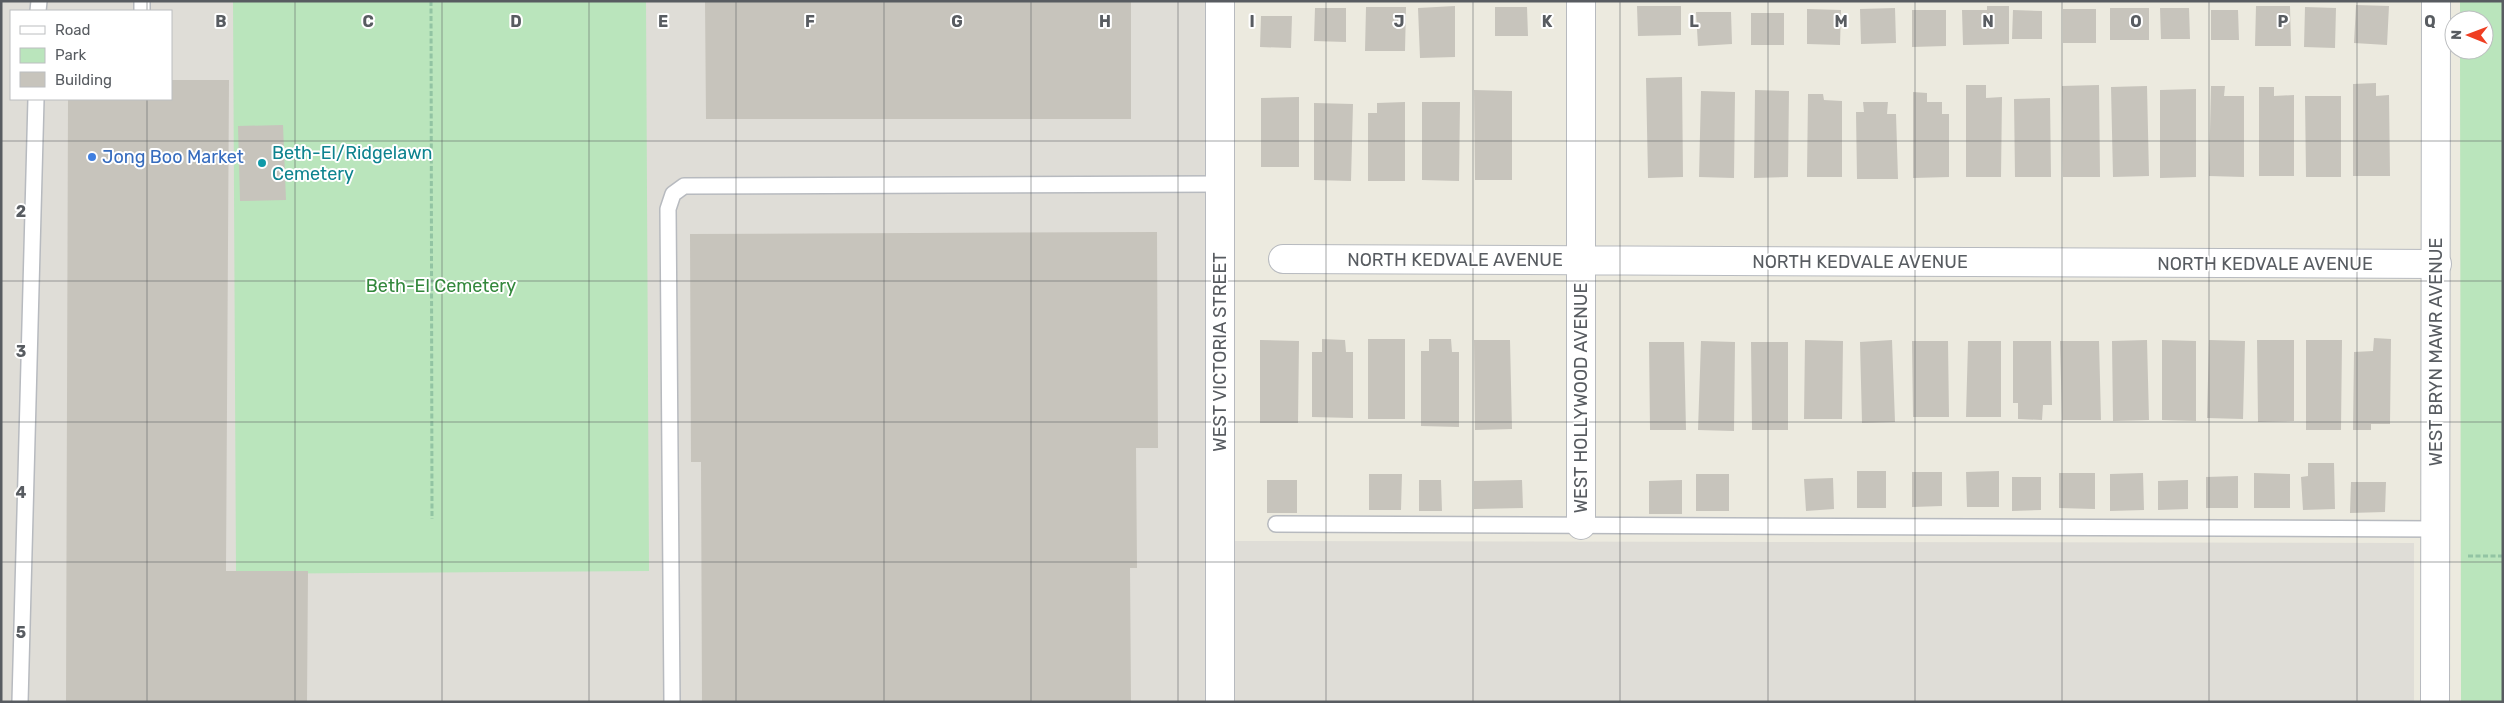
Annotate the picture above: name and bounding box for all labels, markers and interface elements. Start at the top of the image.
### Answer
legend [10,10,172,100]
north arrow [2444,10,2494,60]
text: B [215,12,227,31]
text: C [362,12,374,31]
text: D [510,12,522,31]
text: E [658,12,668,31]
text: F [805,12,815,31]
text: G [951,12,963,31]
text: H [1099,12,1111,31]
text: I [1249,12,1255,31]
text: J [1394,12,1404,31]
text: K [1542,12,1553,31]
text: L [1689,12,1699,31]
text: M [1834,12,1848,31]
text: N [1982,12,1994,31]
text: O [2130,12,2142,31]
text: P [2278,12,2289,31]
text: Q [2424,12,2436,31]
text: Road [55,21,91,39]
text: N [2448,30,2465,40]
text: Park [55,46,86,64]
text: Building [55,71,112,89]
place label: Beth-El/Ridgelawn Cemetery [272,142,433,185]
place label: Jong Boo Market [102,146,244,168]
marker: Jong Boo Market [86,151,98,163]
marker: Beth-El/Ridgelawn Cemetery [256,157,268,169]
text: 2 [16,202,26,221]
street label: WEST BRYN MAWR AVENUE [2425,238,2447,466]
street label: NORTH KEDVALE AVENUE [1347,249,1563,271]
street label: NORTH KEDVALE AVENUE [1752,251,1968,273]
street label: WEST VICTORIA STREET [1209,252,1231,452]
street label: NORTH KEDVALE AVENUE [2157,253,2373,275]
park label: Beth-El Cemetery [366,275,516,297]
street label: WEST HOLLYWOOD AVENUE [1570,283,1592,513]
text: 3 [16,342,26,361]
text: 4 [16,483,27,502]
text: 5 [16,623,26,642]

